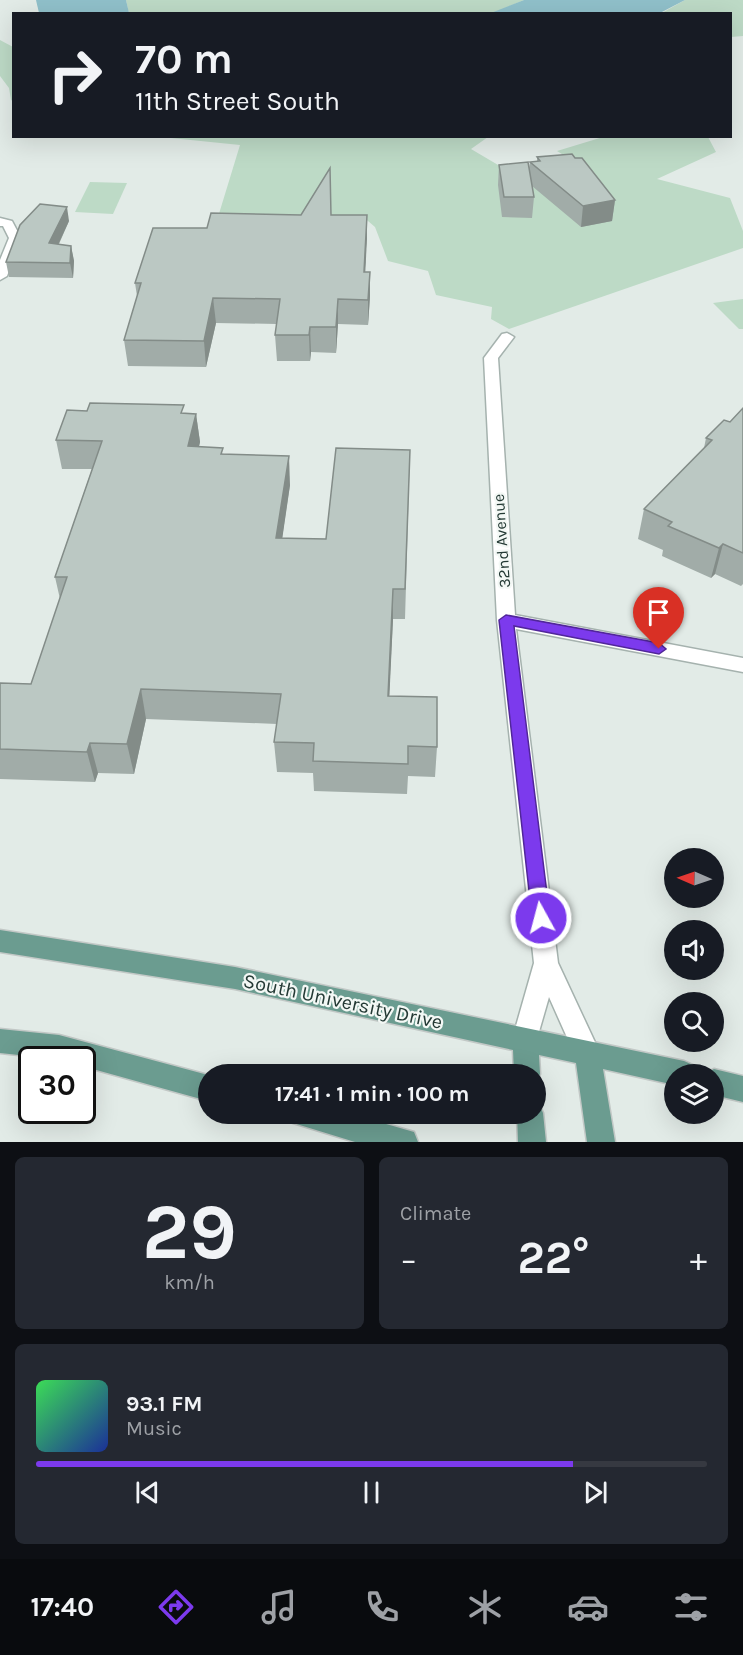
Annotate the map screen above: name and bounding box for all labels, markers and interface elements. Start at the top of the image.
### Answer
text: 70 m [135,34,233,84]
icon: right [36,36,114,114]
text: 11th Street South [135,85,340,117]
street label: 32nd Avenue [489,493,514,589]
pin [633,587,684,649]
icon: arrive [642,596,675,629]
north arrow [664,848,724,908]
map controls [664,848,724,1124]
position arrow [509,886,573,950]
button: sound [664,920,724,980]
street label: South University Drive [241,969,445,1034]
button: search [664,992,724,1052]
speed limit sign: 30 [18,1046,96,1124]
button: layers [664,1064,724,1124]
text: 17:41 · 1 min · 100 m [275,1081,469,1107]
text: 29 [142,1186,237,1278]
text: Climate [400,1202,471,1225]
text: 22° [518,1232,589,1284]
text: − [400,1240,417,1278]
text: + [690,1240,707,1278]
text: km/h [164,1271,215,1294]
text: 93.1 FM [126,1391,203,1417]
text: Music [126,1417,182,1440]
icon: previous [131,1476,164,1509]
icon: pause [355,1476,388,1509]
icon: next [579,1476,612,1509]
icon: directions [155,1586,197,1628]
icon: music [258,1586,300,1628]
icon: phone [361,1586,403,1628]
icon: climate [464,1586,506,1628]
icon: car [567,1586,609,1628]
icon: filters [670,1586,712,1628]
text: 17:40 [31,1591,94,1623]

